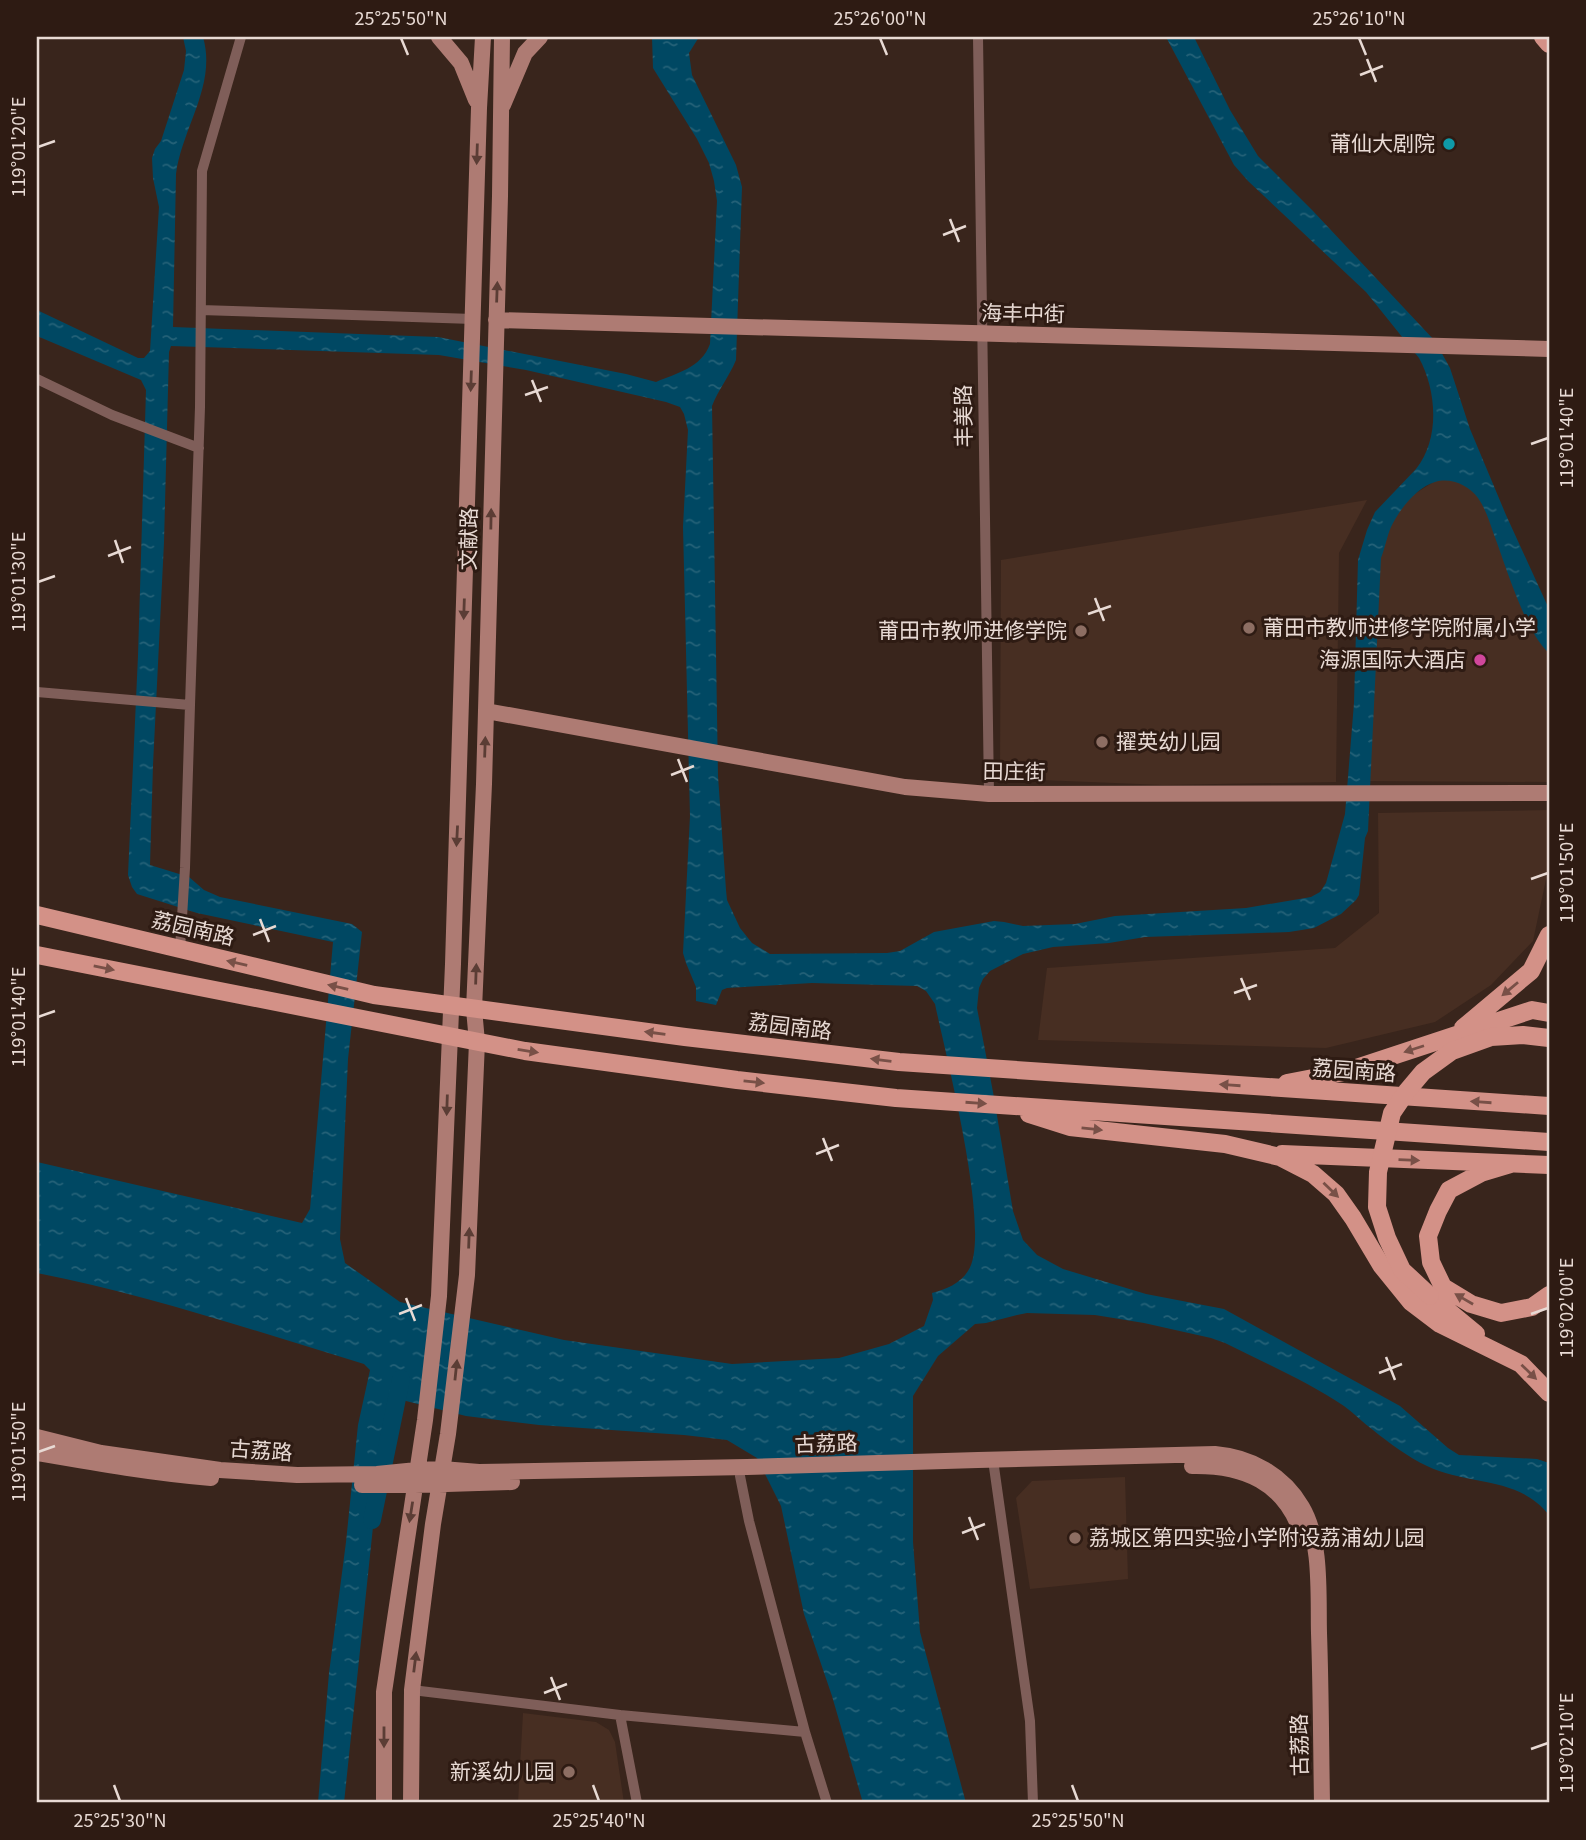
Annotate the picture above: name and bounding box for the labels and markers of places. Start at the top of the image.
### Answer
place label: 莆仙大剧院 [1330,127,1435,157]
marker: 莆仙大剧院 [1441,136,1457,152]
place label: 莆田市教师进修学院附属小学 [1263,611,1536,641]
place label: 莆田市教师进修学院 [878,614,1067,644]
marker: 莆田市教师进修学院附属小学 [1241,620,1257,636]
marker: 莆田市教师进修学院 [1073,623,1089,639]
place label: 海源国际大酒店 [1319,643,1466,673]
marker: 海源国际大酒店 [1472,652,1488,668]
place label: 擢英幼儿园 [1116,725,1221,755]
marker: 擢英幼儿园 [1094,734,1110,750]
place label: 荔城区第四实验小学附设荔浦幼儿园 [1089,1521,1425,1551]
marker: 荔城区第四实验小学附设荔浦幼儿园 [1067,1530,1083,1546]
place label: 新溪幼儿园 [450,1755,555,1785]
marker: 新溪幼儿园 [561,1764,577,1780]

